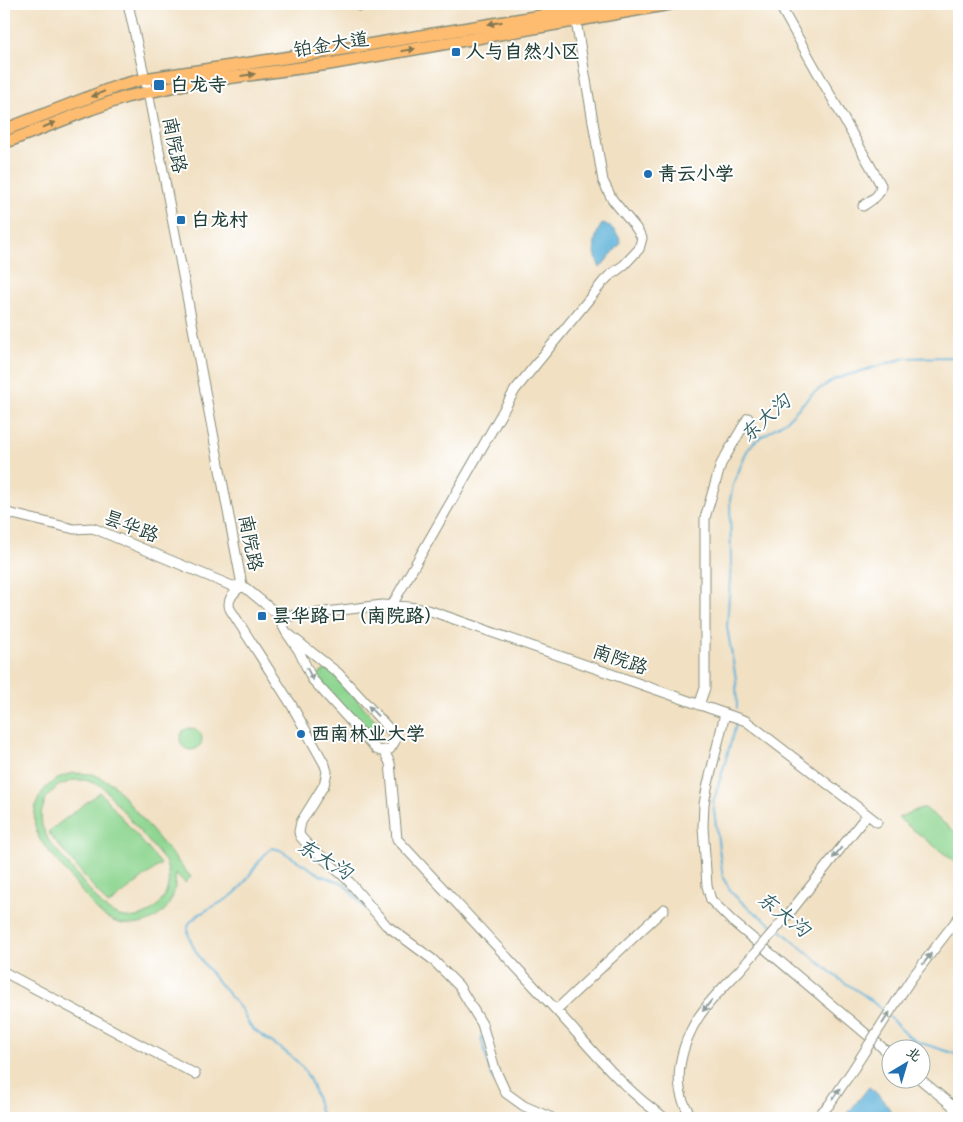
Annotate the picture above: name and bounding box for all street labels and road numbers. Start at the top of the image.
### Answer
street label: 铂金大道 [292,27,370,63]
street label: 南院路 [156,115,192,175]
street label: 昙华路 [100,505,162,549]
street label: 南院路 [232,513,268,573]
street label: 南院路 [589,639,651,681]

